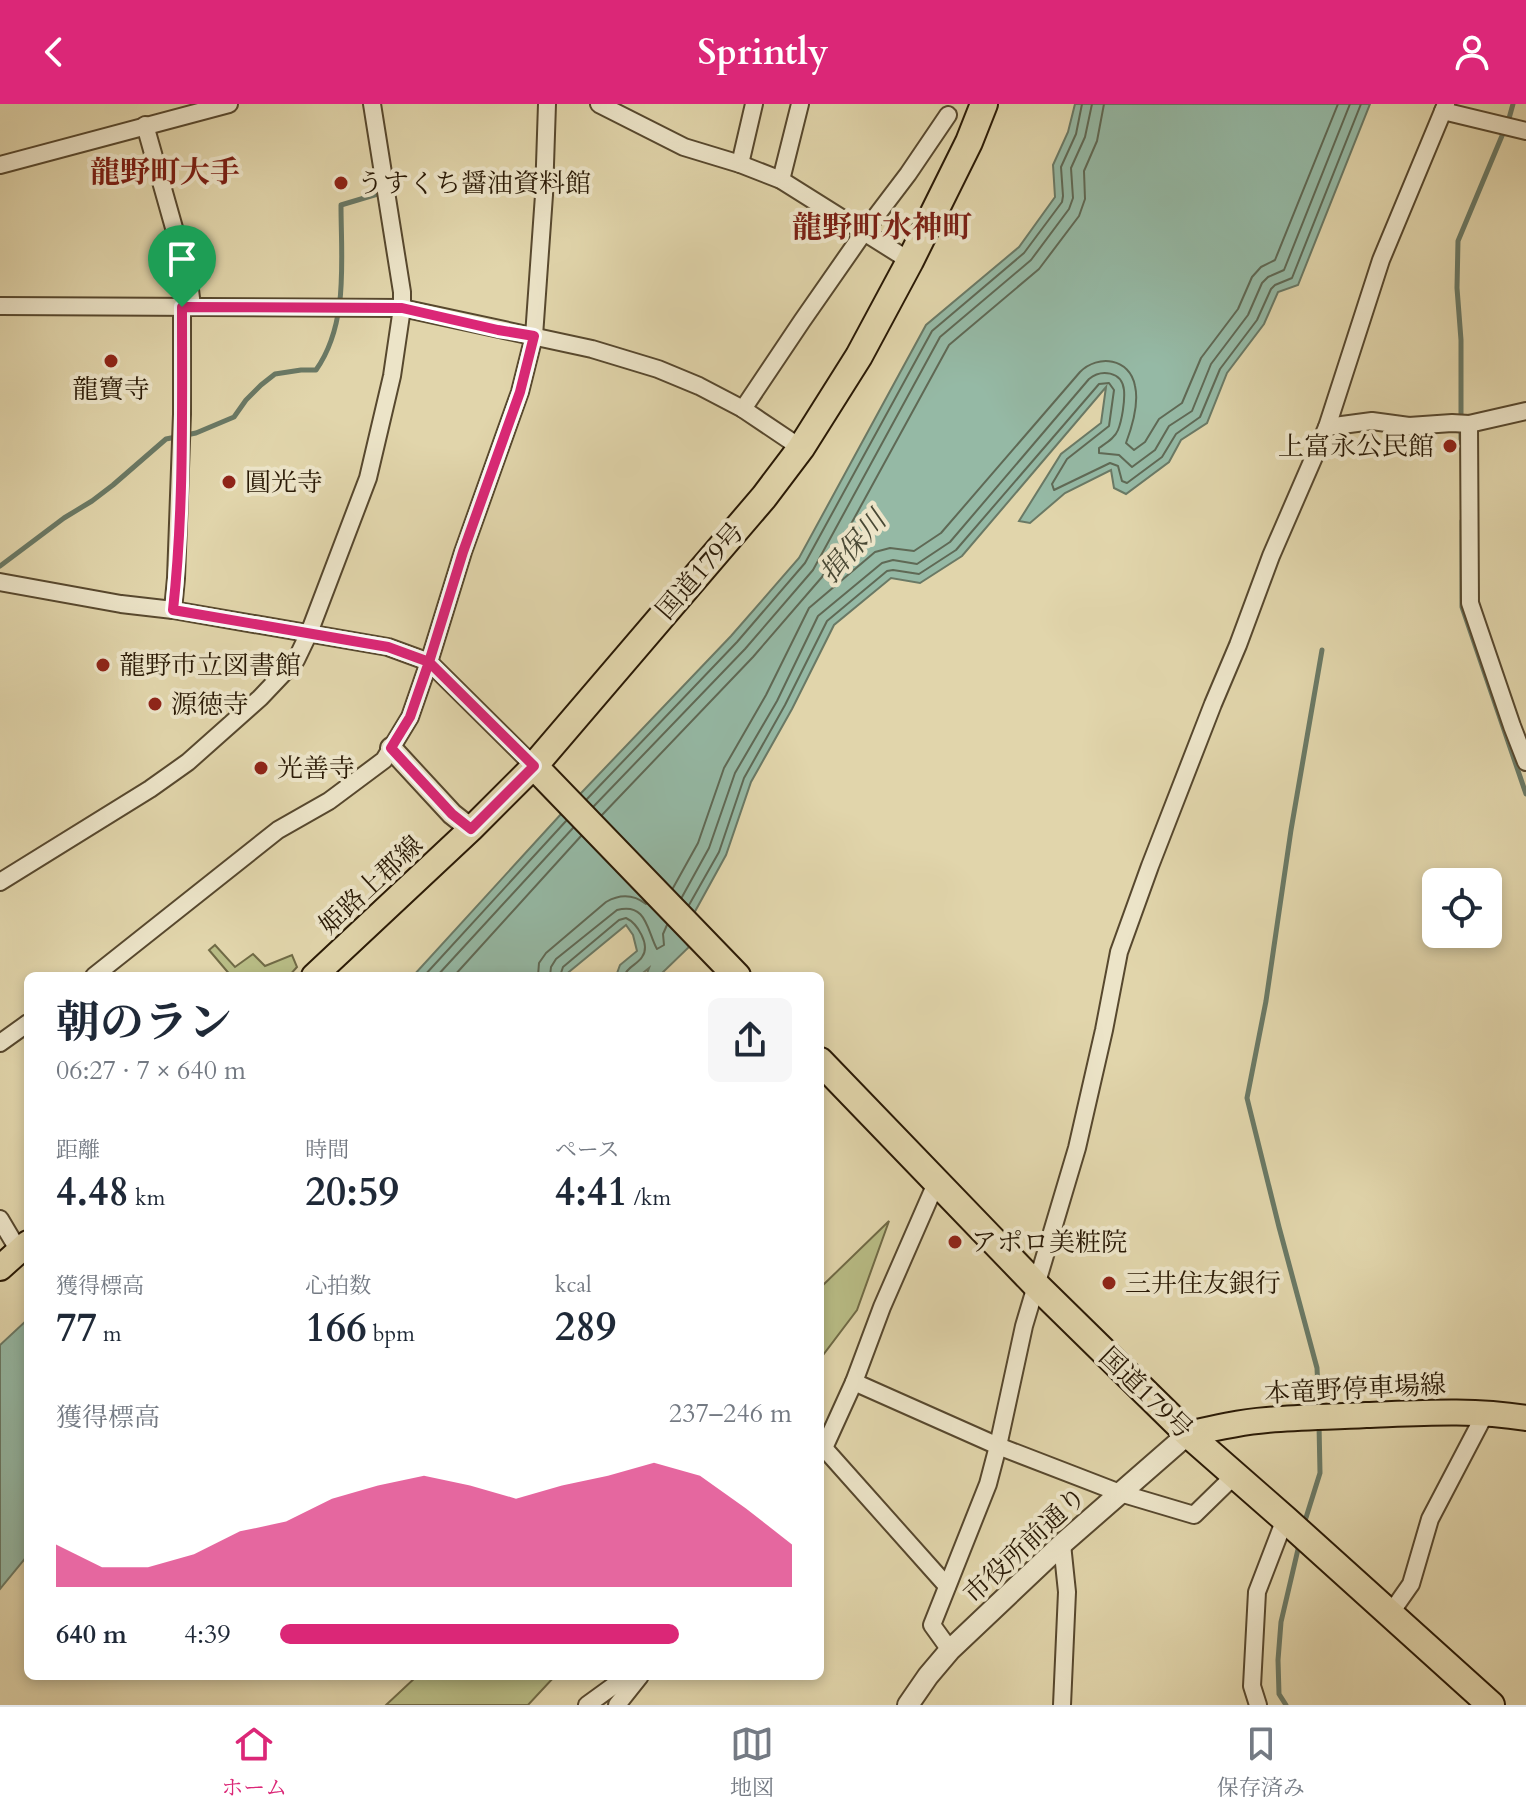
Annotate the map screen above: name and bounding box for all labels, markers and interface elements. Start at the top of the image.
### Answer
text: Sprintly [697,28,829,77]
icon: back [32,30,76,74]
icon: person [1450,30,1494,74]
district label: 龍野町大手 [90,152,240,193]
place label: うすくち醤油資料館 [357,166,591,201]
marker: うすくち醤油資料館 [332,174,350,192]
district label: 龍野町水神町 [792,207,972,248]
pin [148,225,216,307]
icon: arrive [160,237,204,281]
marker: 龍寶寺 [102,352,120,370]
place label: 龍寶寺 [72,372,150,407]
place label: 上富永公民館 [1278,429,1434,464]
marker: 上富永公民館 [1441,437,1459,455]
place label: 圓光寺 [245,465,323,500]
marker: 圓光寺 [220,473,238,491]
water label: 揖保川 [811,501,897,591]
street label: 国道179号 [648,515,752,627]
place label: 龍野市立図書館 [119,648,301,683]
marker: 龍野市立図書館 [94,656,112,674]
place label: 源徳寺 [171,687,249,722]
marker: 源徳寺 [146,695,164,713]
place label: 光善寺 [277,751,355,786]
marker: 光善寺 [252,759,270,777]
street label: 姫路上郡線 [312,828,430,942]
map controls [1422,868,1502,948]
button: locate [1422,868,1502,948]
text: 朝のラン [56,993,232,1053]
button: share [708,998,792,1082]
text: 06:27 · 7 × 640 m [56,1053,246,1088]
text: 距離 [56,1135,100,1165]
text: 時間 [305,1135,349,1165]
text: ペース [555,1135,620,1165]
text: 4.48 [56,1165,129,1220]
text: 20:59 [305,1165,399,1220]
text: 4:41 [555,1165,628,1220]
text: km [129,1183,165,1213]
text: /km [628,1183,671,1213]
place label: アポロ美粧院 [971,1225,1127,1260]
marker: アポロ美粧院 [946,1233,964,1251]
place label: 三井住友銀行 [1125,1266,1281,1301]
text: kcal [555,1270,592,1300]
text: 獲得標高 [56,1271,144,1301]
text: 心拍数 [305,1271,371,1301]
marker: 三井住友銀行 [1100,1274,1118,1292]
text: 289 [555,1300,616,1355]
text: 77 [56,1301,97,1356]
text: 166 [305,1301,367,1356]
text: m [97,1319,122,1349]
text: bpm [367,1319,415,1349]
street label: 国道179号 [1091,1339,1201,1447]
street label: 本竜野停車場線 [1263,1367,1447,1411]
text: 237–246 m [669,1396,792,1431]
text: 獲得標高 [56,1400,160,1435]
street label: 市役所前通り [956,1479,1094,1611]
text: 640 m [56,1617,127,1652]
text: 4:39 [184,1617,231,1652]
tab: ホーム [221,1722,287,1803]
tab: 地図 [730,1722,774,1803]
tab: 保存済み [1217,1722,1305,1803]

